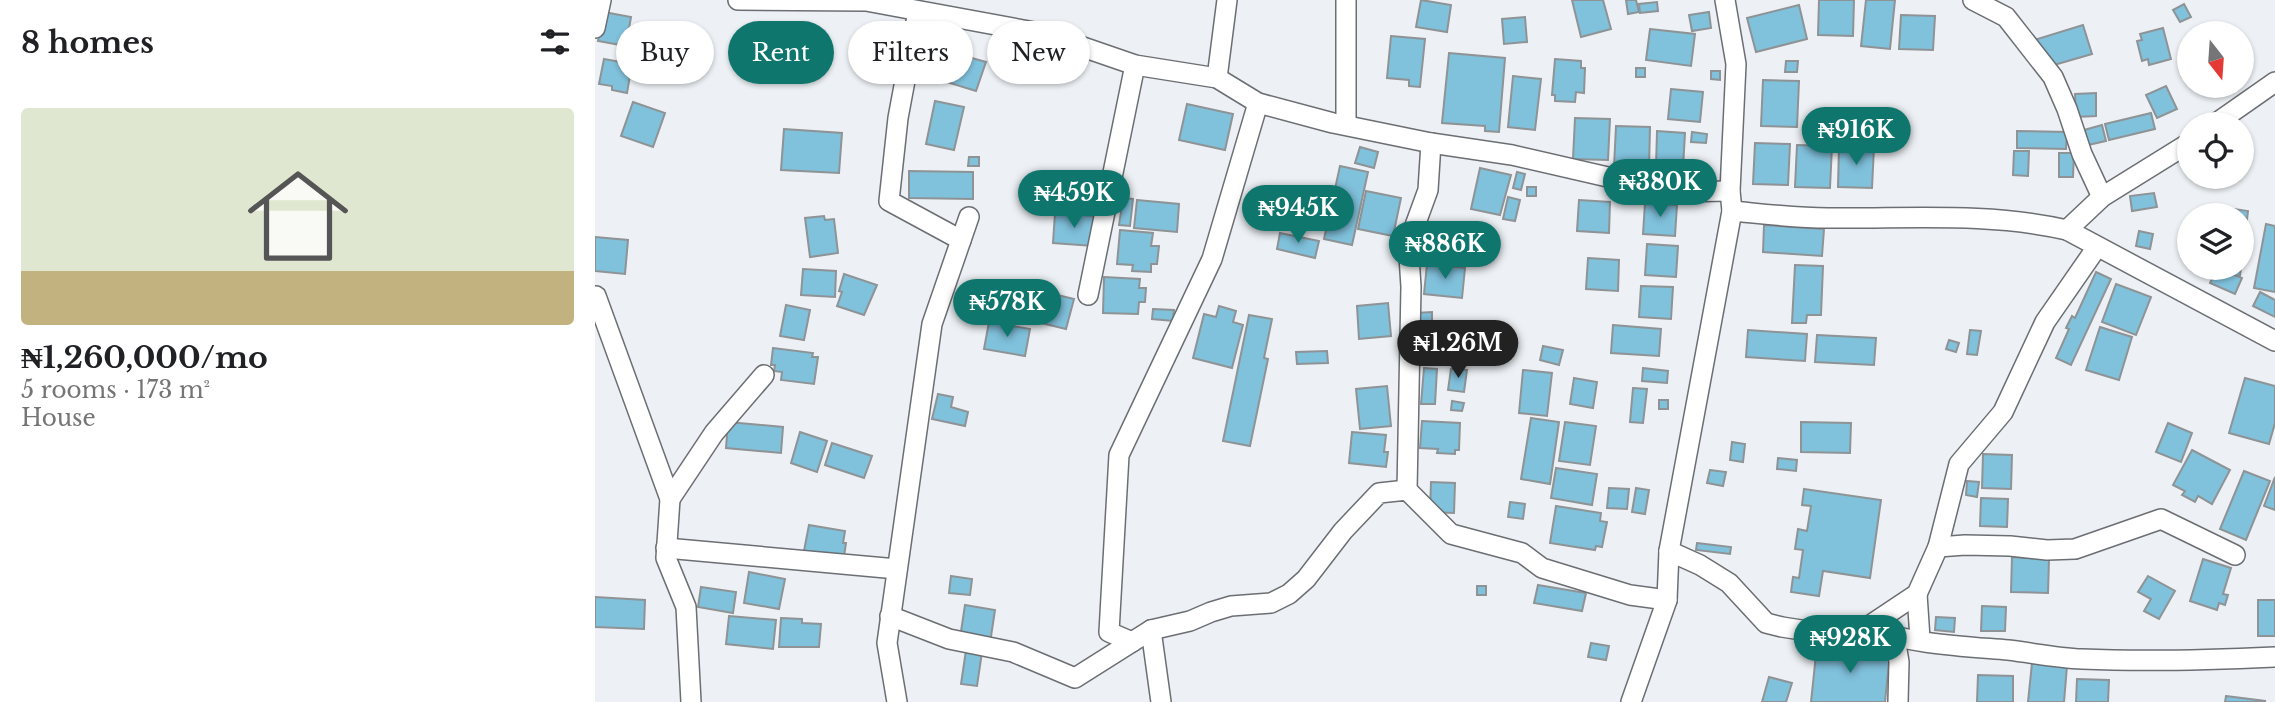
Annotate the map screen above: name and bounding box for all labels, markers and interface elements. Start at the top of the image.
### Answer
chip: Buy [616,21,714,84]
chip: Rent [728,21,834,84]
chip: Filters [848,21,973,84]
chip: New [987,21,1090,84]
north arrow [2177,21,2254,98]
map controls [2177,21,2254,280]
icon: filters [536,23,574,61]
text: 8 homes [21,24,154,61]
pin: ₦916K [1807,108,1905,167]
button: locate [2177,112,2254,189]
text: ₦916K [1818,116,1894,144]
icon: home [235,153,361,279]
pin: ₦380K [1611,160,1709,219]
text: ₦380K [1619,168,1701,196]
pin: ₦459K [1025,170,1123,230]
text: ₦459K [1034,179,1114,207]
pin: ₦945K [1249,186,1347,245]
text: ₦945K [1258,194,1338,222]
button: layers [2177,203,2254,280]
pin: ₦886K [1396,222,1494,281]
text: ₦886K [1405,230,1485,258]
pin: ₦578K [958,280,1056,339]
text: ₦578K [969,288,1045,316]
pin: ₦1.26M [1401,320,1515,380]
text: ₦1.26M [1413,329,1503,357]
text: ₦1,260,000/mo [21,339,268,376]
text: 5 rooms · 173 m² [21,376,210,404]
text: House [21,404,96,432]
pin: ₦928K [1801,616,1899,675]
text: ₦928K [1810,624,1890,652]

